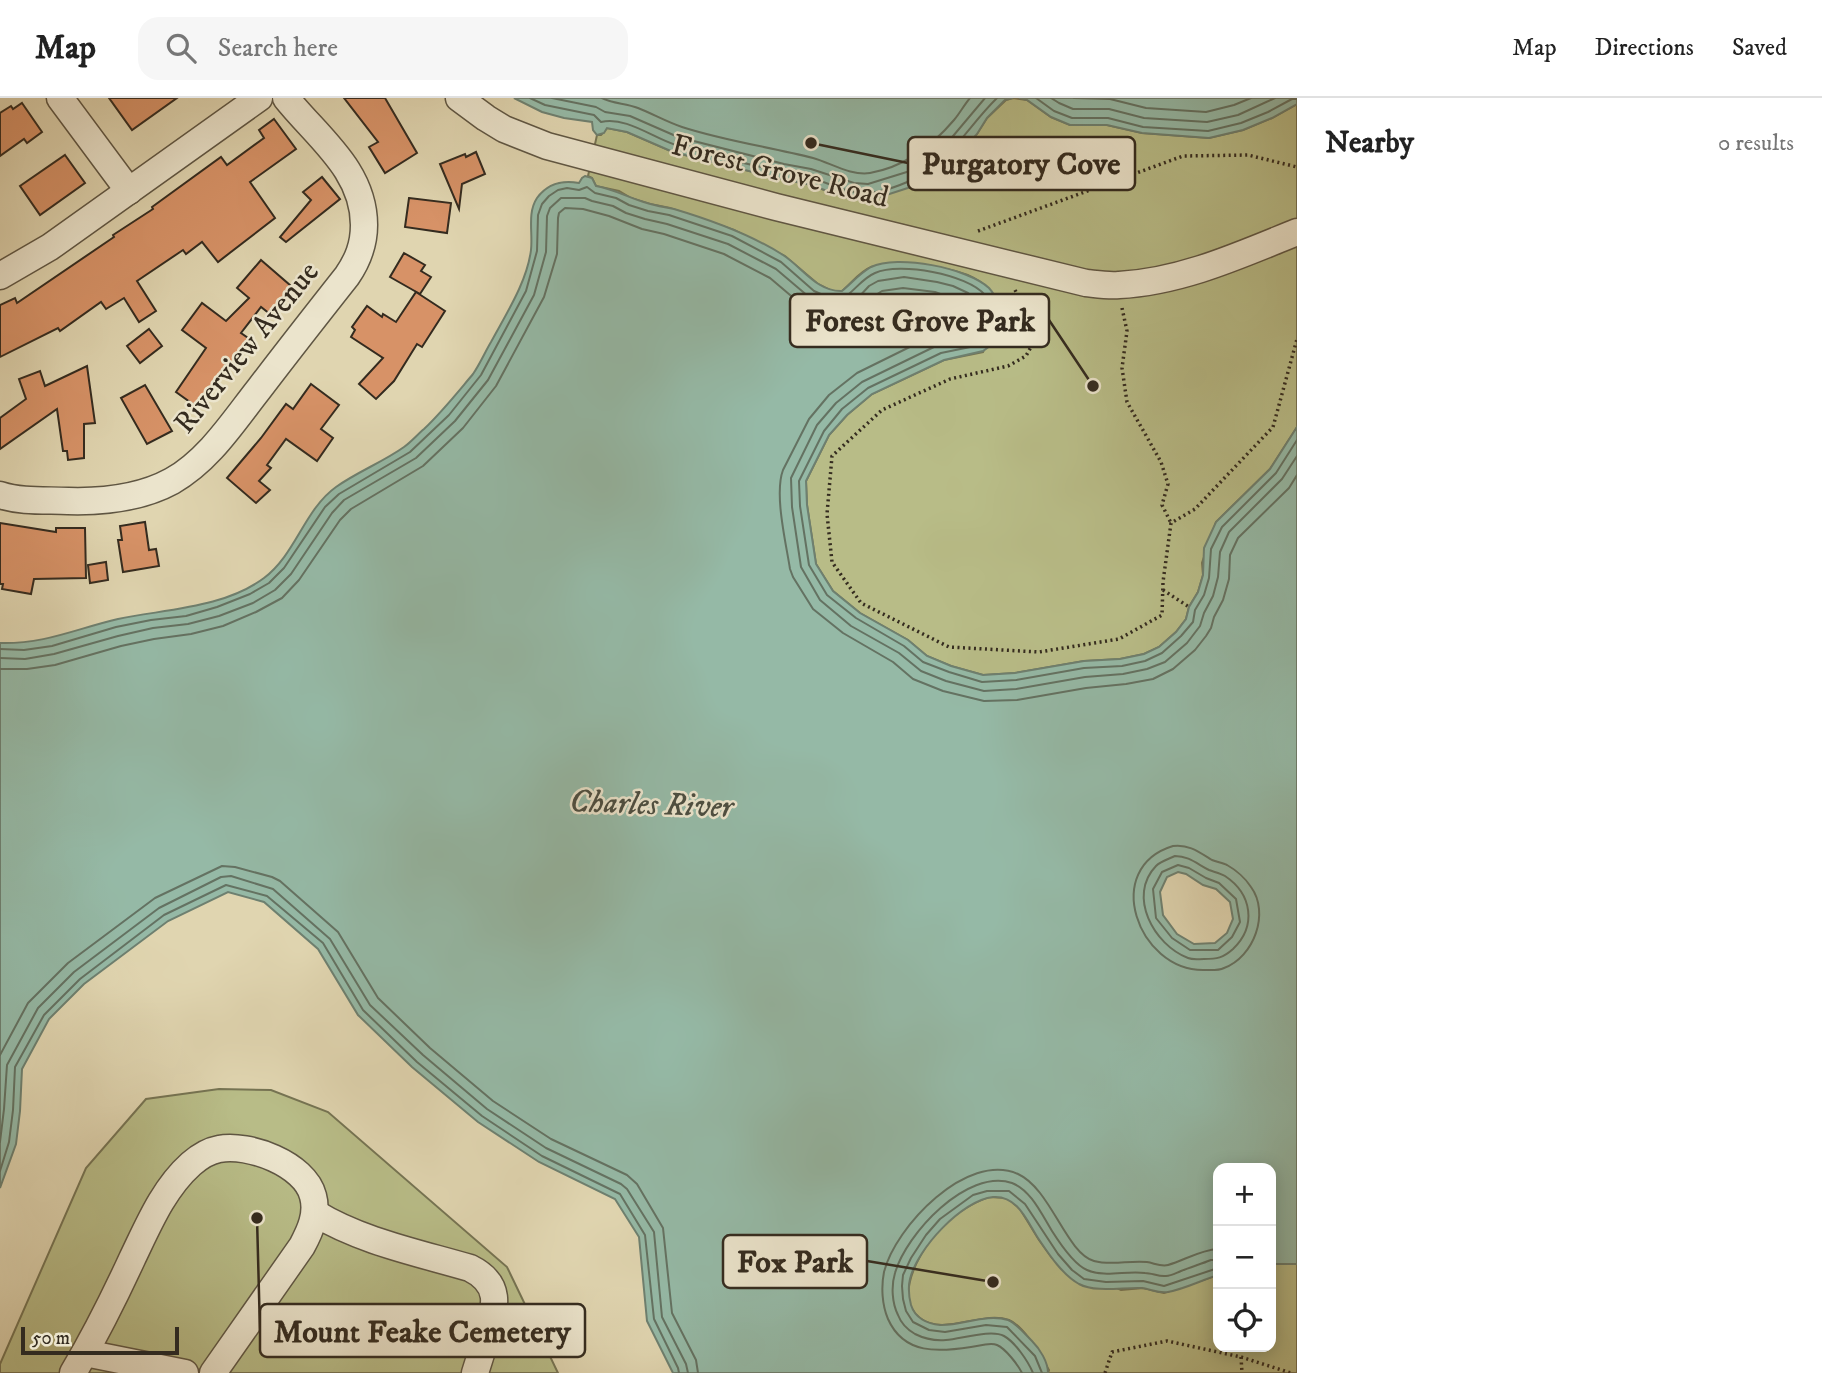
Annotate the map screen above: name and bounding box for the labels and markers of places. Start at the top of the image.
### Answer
callout: Purgatory Cove [908,137,1135,190]
callout: Forest Grove Park [790,294,1049,347]
callout: Fox Park [723,1235,867,1288]
callout: Mount Feake Cemetery [260,1304,585,1357]

